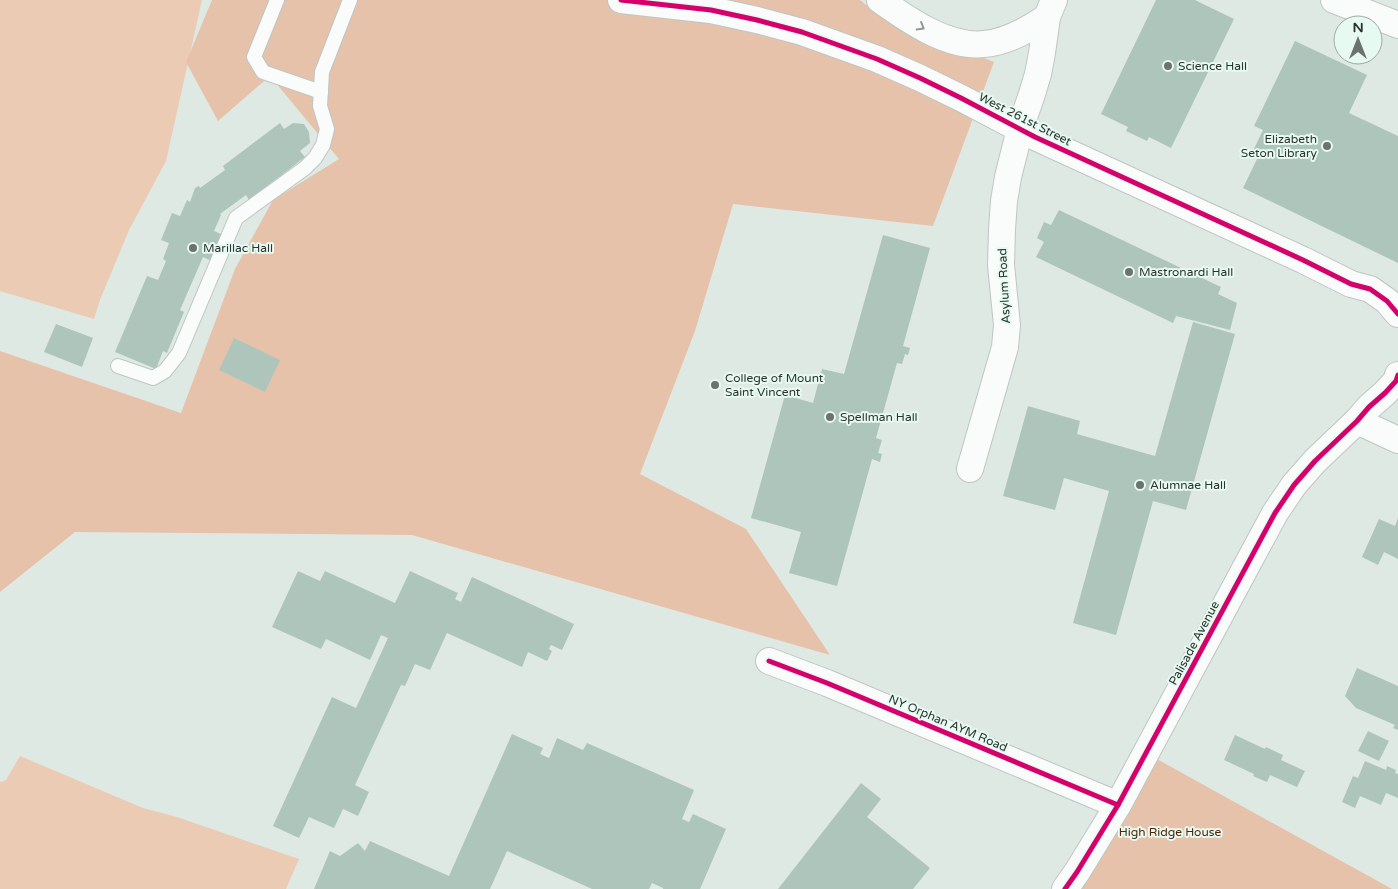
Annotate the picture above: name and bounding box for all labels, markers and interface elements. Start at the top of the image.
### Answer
north arrow [1333,15,1383,65]
text: N [1352,19,1364,36]
one-way arrow [916,20,925,30]
place label: Science Hall [1178,59,1247,73]
marker: Science Hall [1162,60,1174,72]
street label: West 261st Street [976,90,1074,149]
place label: Elizabeth Seton Library [1241,132,1318,160]
marker: Elizabeth Seton Library [1321,140,1333,152]
place label: Marillac Hall [203,241,273,255]
marker: Marillac Hall [187,242,199,254]
street label: Asylum Road [995,248,1013,324]
place label: Mastronardi Hall [1139,265,1233,279]
marker: Mastronardi Hall [1123,266,1135,278]
place label: College of Mount Saint Vincent [725,371,824,399]
marker: College of Mount Saint Vincent [709,379,721,391]
place label: Spellman Hall [840,410,918,424]
marker: Spellman Hall [824,411,836,423]
place label: Alumnae Hall [1150,478,1226,492]
marker: Alumnae Hall [1134,479,1146,491]
street label: Palisade Avenue [1166,598,1222,688]
street label: NY Orphan AYM Road [887,692,1009,754]
park label: High Ridge House [1119,825,1221,839]

